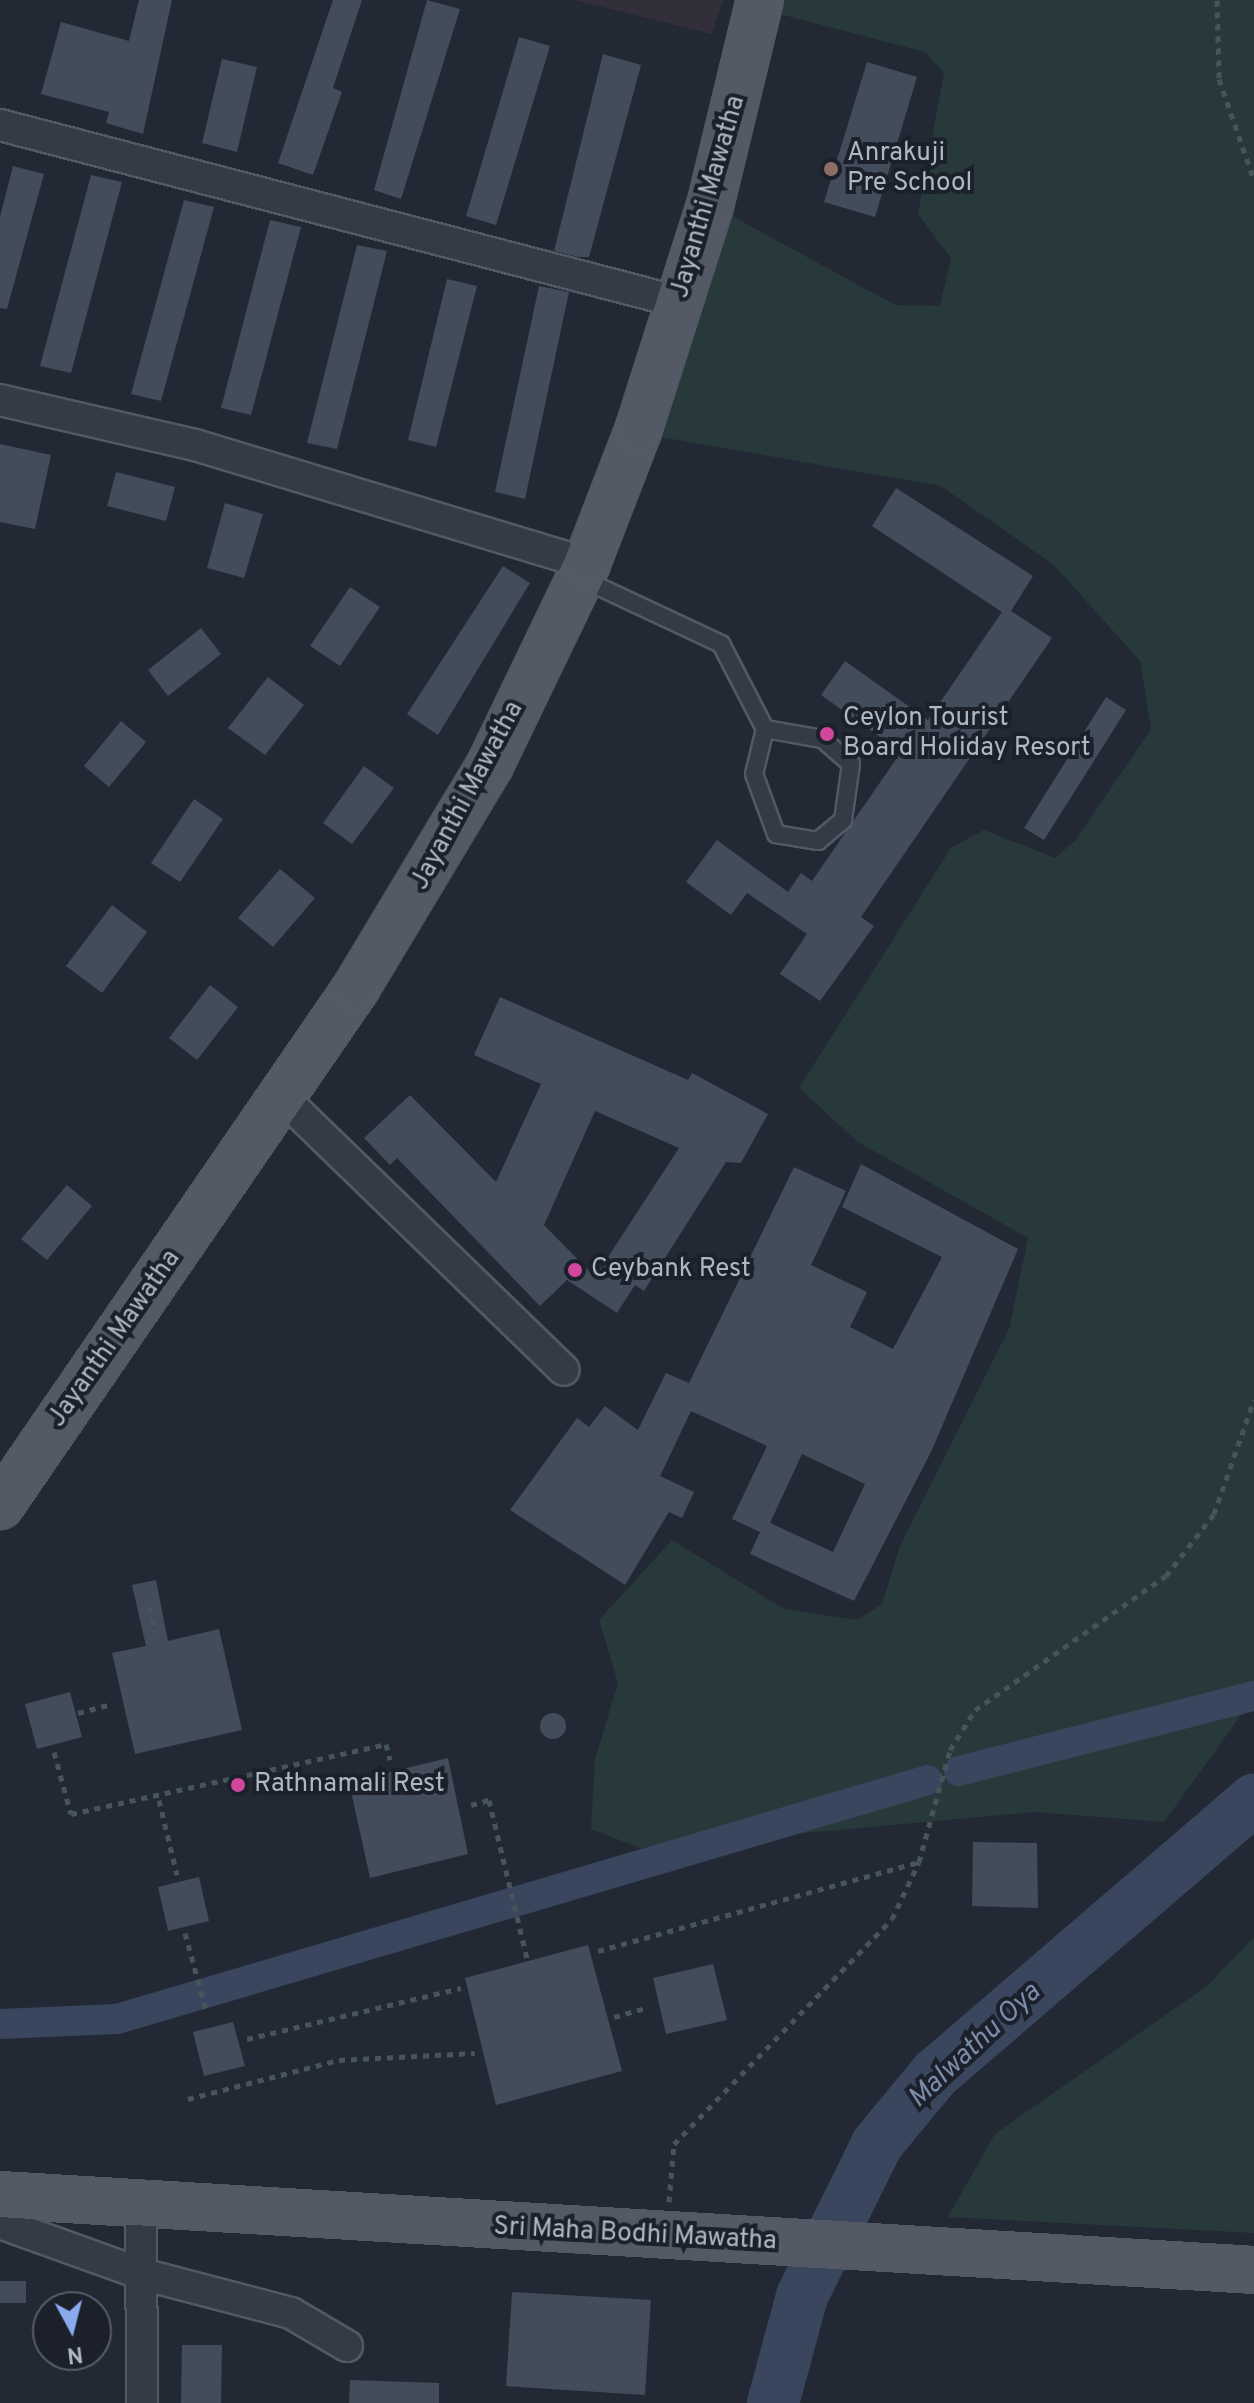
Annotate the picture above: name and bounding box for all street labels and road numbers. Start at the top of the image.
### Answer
street label: Jayanthi Mawatha [665,92,753,302]
street label: Jayanthi Mawatha [405,696,531,896]
street label: Jayanthi Mawatha [42,1244,188,1434]
street label: Sri Maha Bodhi Mawatha [493,2212,777,2258]

